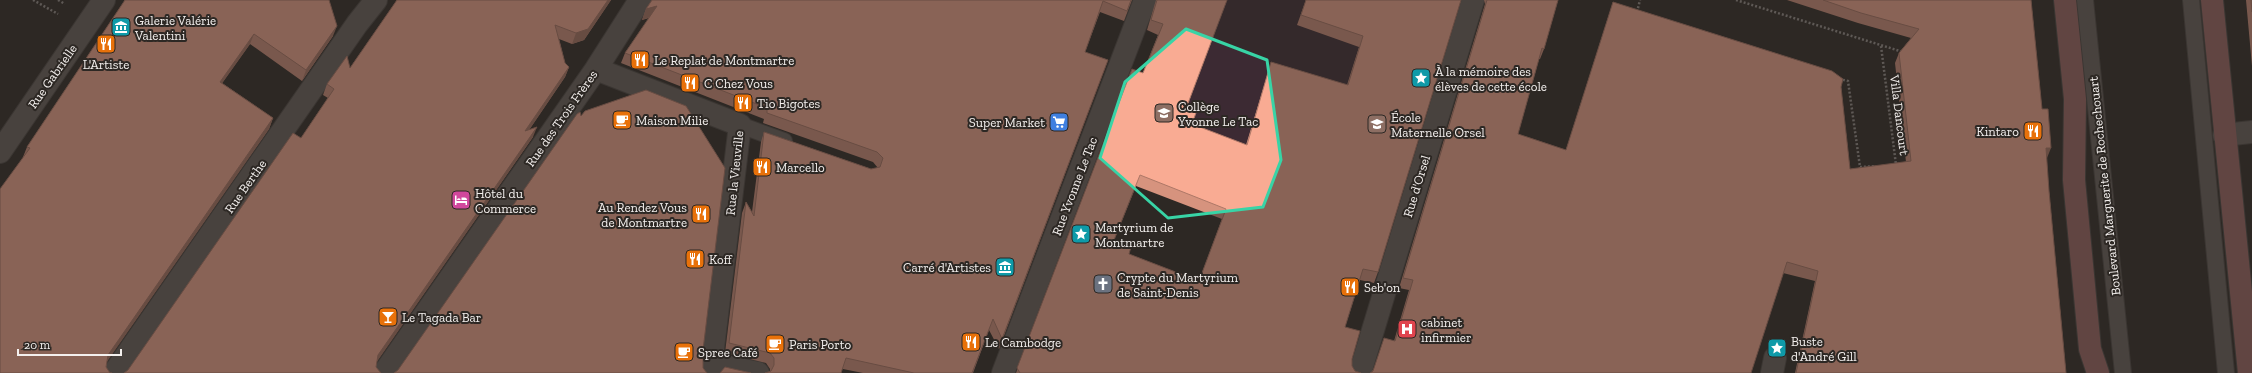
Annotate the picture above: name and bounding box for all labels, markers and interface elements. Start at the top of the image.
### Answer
place label: Galerie Valérie Valentini [134,13,216,43]
museum icon: Galerie Valérie Valentini [110,16,132,38]
restaurant icon: L'Artiste [95,33,117,55]
street label: Rue Gabrielle [25,41,80,111]
restaurant icon: Le Replat de Montmartre [629,49,651,71]
place label: Le Replat de Montmartre [654,53,794,68]
place label: L'Artiste [83,57,129,72]
place label: À la mémoire des élèves de cette école [1435,64,1547,94]
street label: Rue des Trois Frères [522,67,601,169]
place icon: À la mémoire des élèves de cette école [1410,67,1432,89]
restaurant icon: C Chez Vous [679,72,701,94]
street label: Villa Dancourt [1887,73,1912,156]
place label: C Chez Vous [704,76,773,91]
street label: Boulevard Marguerite de Rochechouart [2086,76,2123,296]
restaurant icon: Tio Bigotes [732,92,754,114]
place label: Tio Bigotes [757,96,821,111]
place label: Collège Yvonne Le Tac [1177,99,1258,129]
school or university icon: Collège Yvonne Le Tac [1153,102,1175,124]
cafe icon: Maison Milie [611,109,633,131]
place label: École Maternelle Orsel [1391,110,1485,140]
supermarket icon: Super Market [1048,111,1070,133]
place label: Maison Milie [636,113,708,128]
school or university icon: École Maternelle Orsel [1366,113,1388,135]
place label: Super Market [969,115,1045,130]
restaurant icon: Kintaro [2022,120,2044,142]
place label: Kintaro [1976,124,2019,139]
street label: Rue la Vieuville [723,130,746,216]
street label: Rue Yvonne Le Tac [1049,135,1100,237]
street label: Rue d'Orsel [1400,153,1433,219]
restaurant icon: Marcello [751,156,773,178]
street label: Rue Berthe [221,157,269,216]
place label: Marcello [776,160,825,175]
place label: Hôtel du Commerce [475,186,536,216]
hotel icon: Hôtel du Commerce [450,189,472,211]
place label: Au Rendez Vous de Montmartre [598,200,687,230]
restaurant icon: Au Rendez Vous de Montmartre [690,203,712,225]
place label: Martyrium de Montmartre [1095,220,1173,250]
place icon: Martyrium de Montmartre [1070,223,1092,245]
restaurant icon: Koff [684,248,706,270]
place label: Koff [709,252,733,267]
museum icon: Carré d'Artistes [994,256,1016,278]
place label: Carré d'Artistes [903,260,991,275]
place label: Crypte du Martyrium de Saint-Denis [1117,270,1239,300]
church icon: Crypte du Martyrium de Saint-Denis [1092,273,1114,295]
restaurant icon: Seb'on [1339,276,1361,298]
place label: Seb'on [1364,280,1401,295]
bar icon: Le Tagada Bar [377,306,399,328]
place label: Le Tagada Bar [402,310,481,325]
place label: cabinet infirmier [1421,315,1471,345]
hospital icon: cabinet infirmier [1396,318,1418,340]
scale bar [18,331,121,357]
restaurant icon: Le Cambodge [960,331,982,353]
cafe icon: Paris Porto [764,333,786,355]
place label: Buste d'André Gill [1791,334,1857,364]
place label: Le Cambodge [985,335,1061,350]
place label: Paris Porto [789,337,852,352]
place icon: Buste d'André Gill [1766,337,1788,359]
text: 20 m [24,338,51,352]
cafe icon: Spree Café [673,341,695,363]
place label: Spree Café [698,345,758,360]

